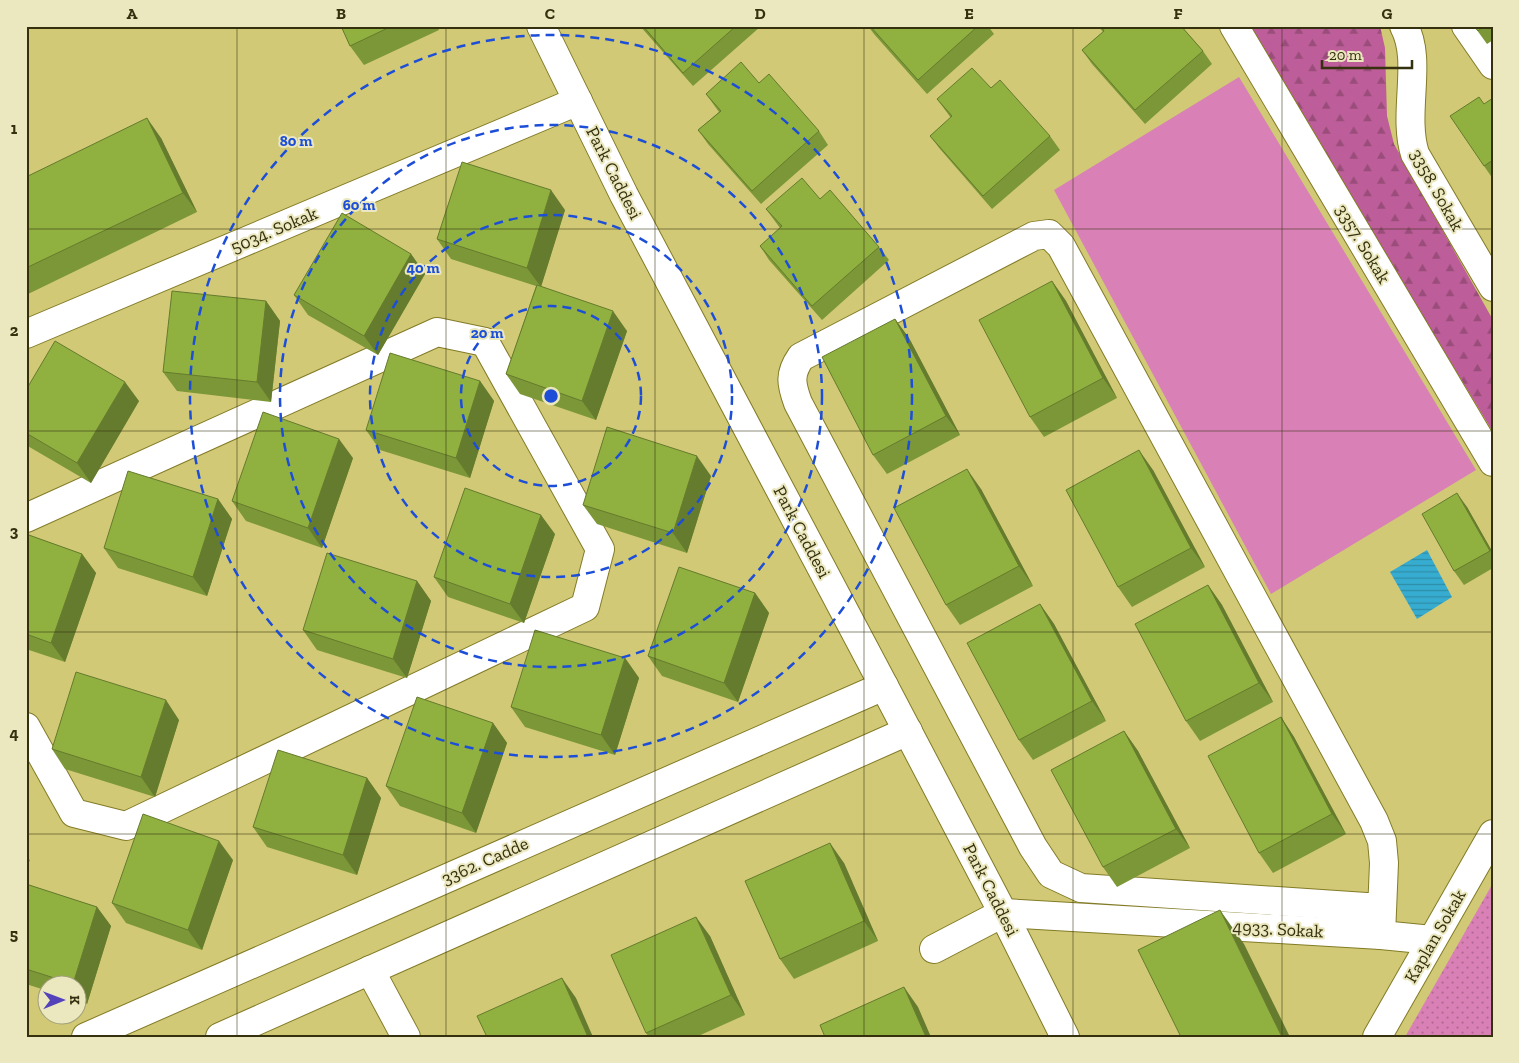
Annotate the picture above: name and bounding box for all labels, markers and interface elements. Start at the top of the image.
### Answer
text: A [127,4,138,23]
text: B [336,4,346,23]
text: C [545,4,555,23]
text: D [754,4,766,23]
text: E [964,4,974,23]
text: F [1173,4,1183,23]
text: G [1382,4,1393,23]
scale bar [1322,38,1412,70]
text: 20 m [1329,46,1362,64]
text: 1 [11,119,18,138]
street label: Park Caddesi [581,123,647,223]
text: 80 m [280,132,312,150]
street label: 3358. Sokak [1405,145,1469,235]
text: 60 m [343,196,375,214]
street label: 3357. Sokak [1331,200,1396,288]
street label: 5034. Sokak [227,202,321,258]
text: 40 m [406,259,440,277]
text: 2 [10,321,19,340]
text: 20 m [471,324,503,342]
centre of rings [542,387,560,405]
street label: Park Caddesi [769,482,835,582]
text: 3 [10,522,19,541]
text: 4 [9,724,19,743]
street label: 3362. Cadde [438,832,532,890]
street label: Park Caddesi [958,840,1024,940]
street label: Kaplan Sokak [1399,885,1471,987]
street label: 4933. Sokak [1232,916,1325,942]
text: 5 [10,925,18,944]
north arrow [38,976,88,1026]
text: K [66,995,83,1005]

